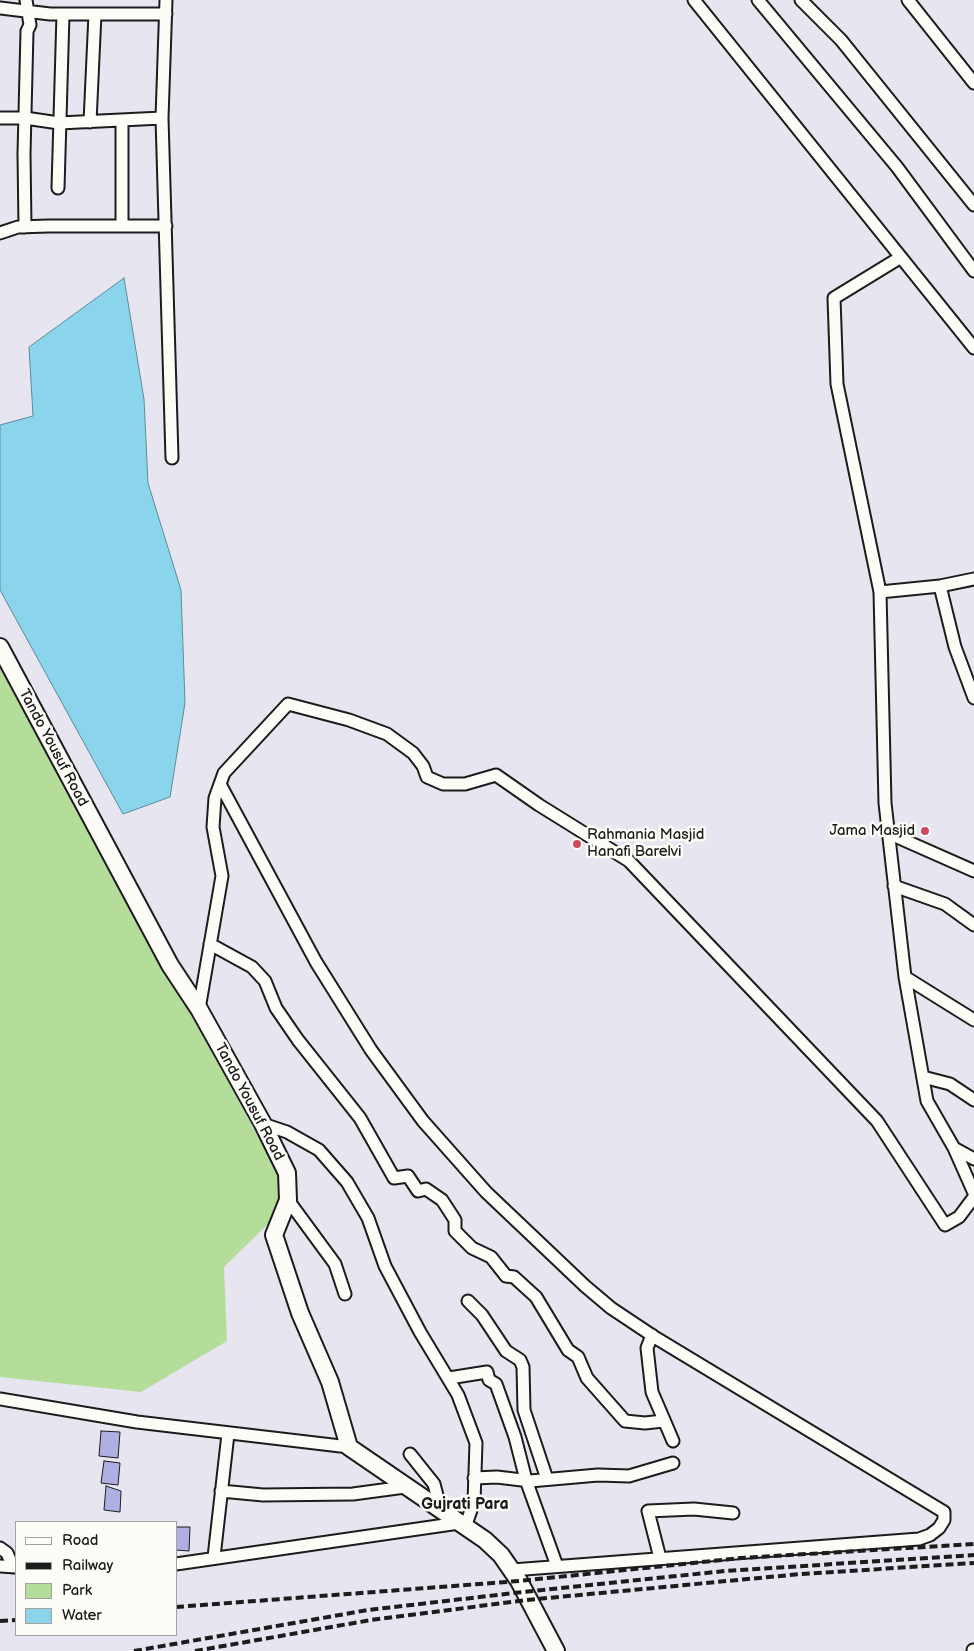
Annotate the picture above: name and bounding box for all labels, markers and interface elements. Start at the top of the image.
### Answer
street label: Tando Yousuf Road [14,686,92,810]
place label: Jama Masjid [830,822,915,840]
marker: Jama Masjid [919,825,931,837]
place label: Rahmania Masjid Hanafi Barelvi [587,826,704,861]
marker: Rahmania Masjid Hanafi Barelvi [571,838,583,850]
street label: Tando Yousuf Road [210,1040,288,1164]
district label: Gujrati Para [421,1495,509,1515]
legend [15,1521,178,1636]
text: Road [62,1531,98,1550]
text: Railway [62,1556,113,1575]
text: Park [62,1581,92,1600]
text: Water [62,1606,102,1625]

